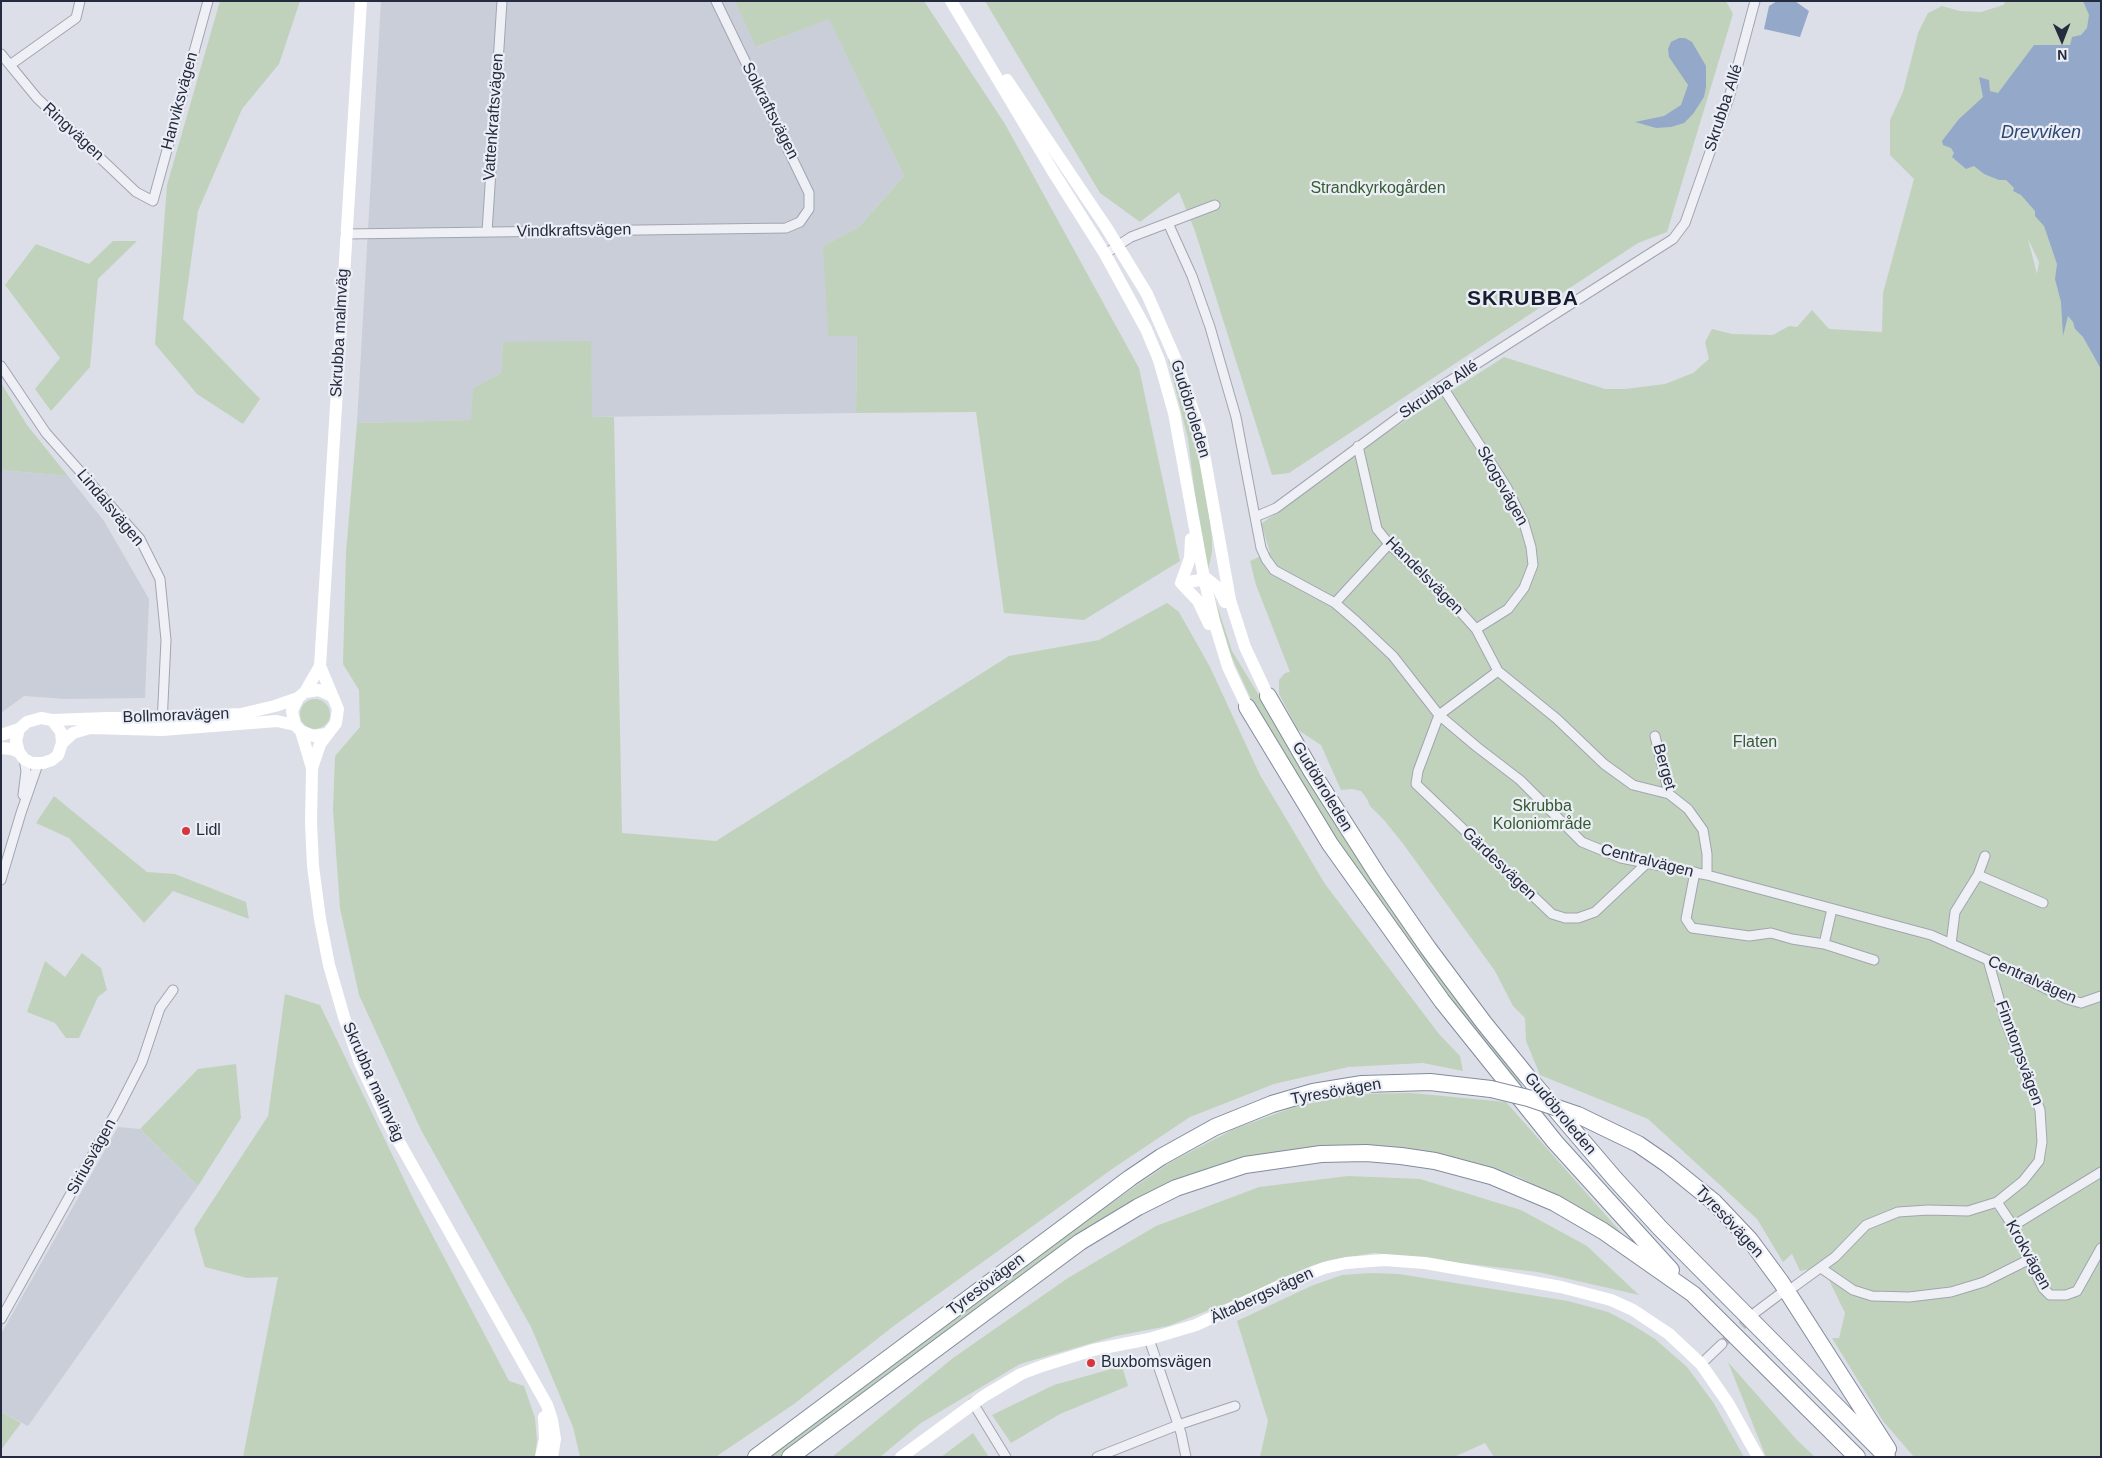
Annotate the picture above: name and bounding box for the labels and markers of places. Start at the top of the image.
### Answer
place label: Lidl [196,821,221,841]
marker: Lidl [180,825,192,837]
place label: Buxbomsvägen [1101,1353,1211,1373]
marker: Buxbomsvägen [1085,1357,1097,1369]

